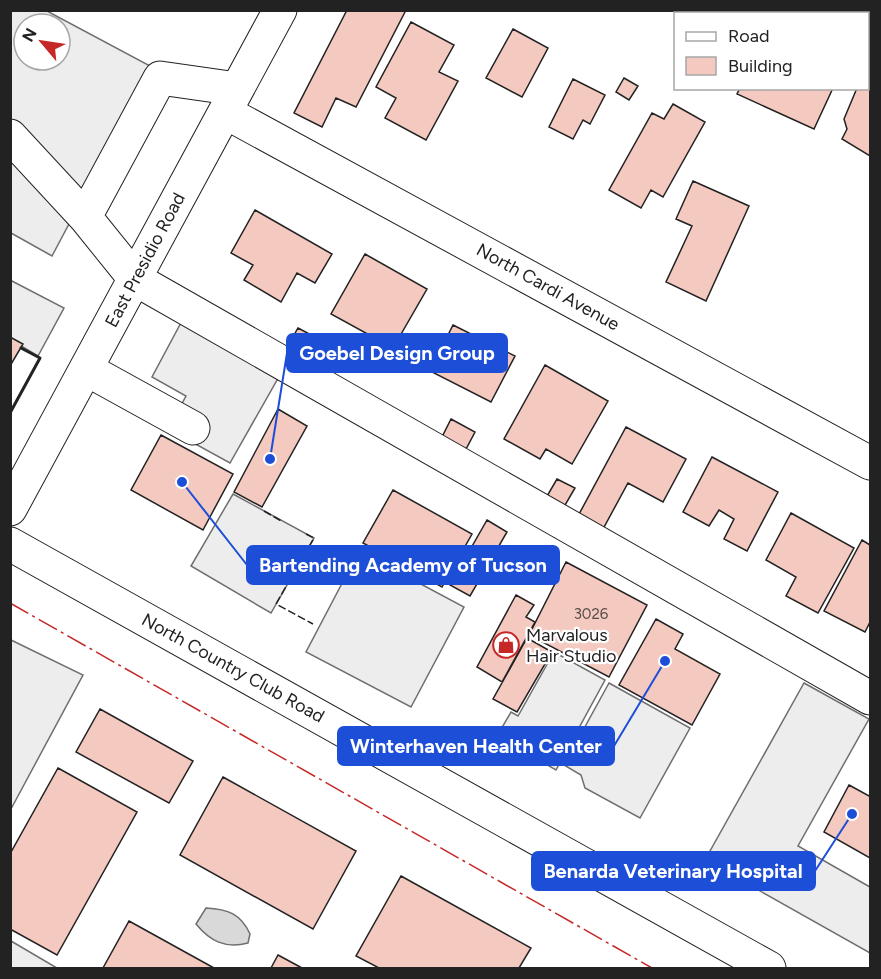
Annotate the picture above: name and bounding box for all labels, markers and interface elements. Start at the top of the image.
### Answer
north arrow [12,12,72,72]
legend [674,12,869,90]
text: N [18,25,41,45]
text: Road [728,25,769,47]
text: Building [728,55,793,77]
street label: East Presidio Road [100,189,190,331]
street label: North Cardi Avenue [473,239,623,335]
callout: Goebel Design Group [287,334,507,372]
text: Goebel Design Group [299,341,495,365]
callout: Bartending Academy of Tucson [247,546,559,584]
text: Bartending Academy of Tucson [259,553,547,577]
house number: 3026 [574,605,609,623]
street label: North Country Club Road [138,609,328,727]
place label: Marvalous Hair Studio [526,624,616,667]
shop icon: Marvalous Hair Studio [491,630,521,660]
callout: Winterhaven Health Center [338,727,614,765]
text: Winterhaven Health Center [350,734,602,758]
callout: Benarda Veterinary Hospital [532,852,815,890]
text: Benarda Veterinary Hospital [543,859,803,883]

